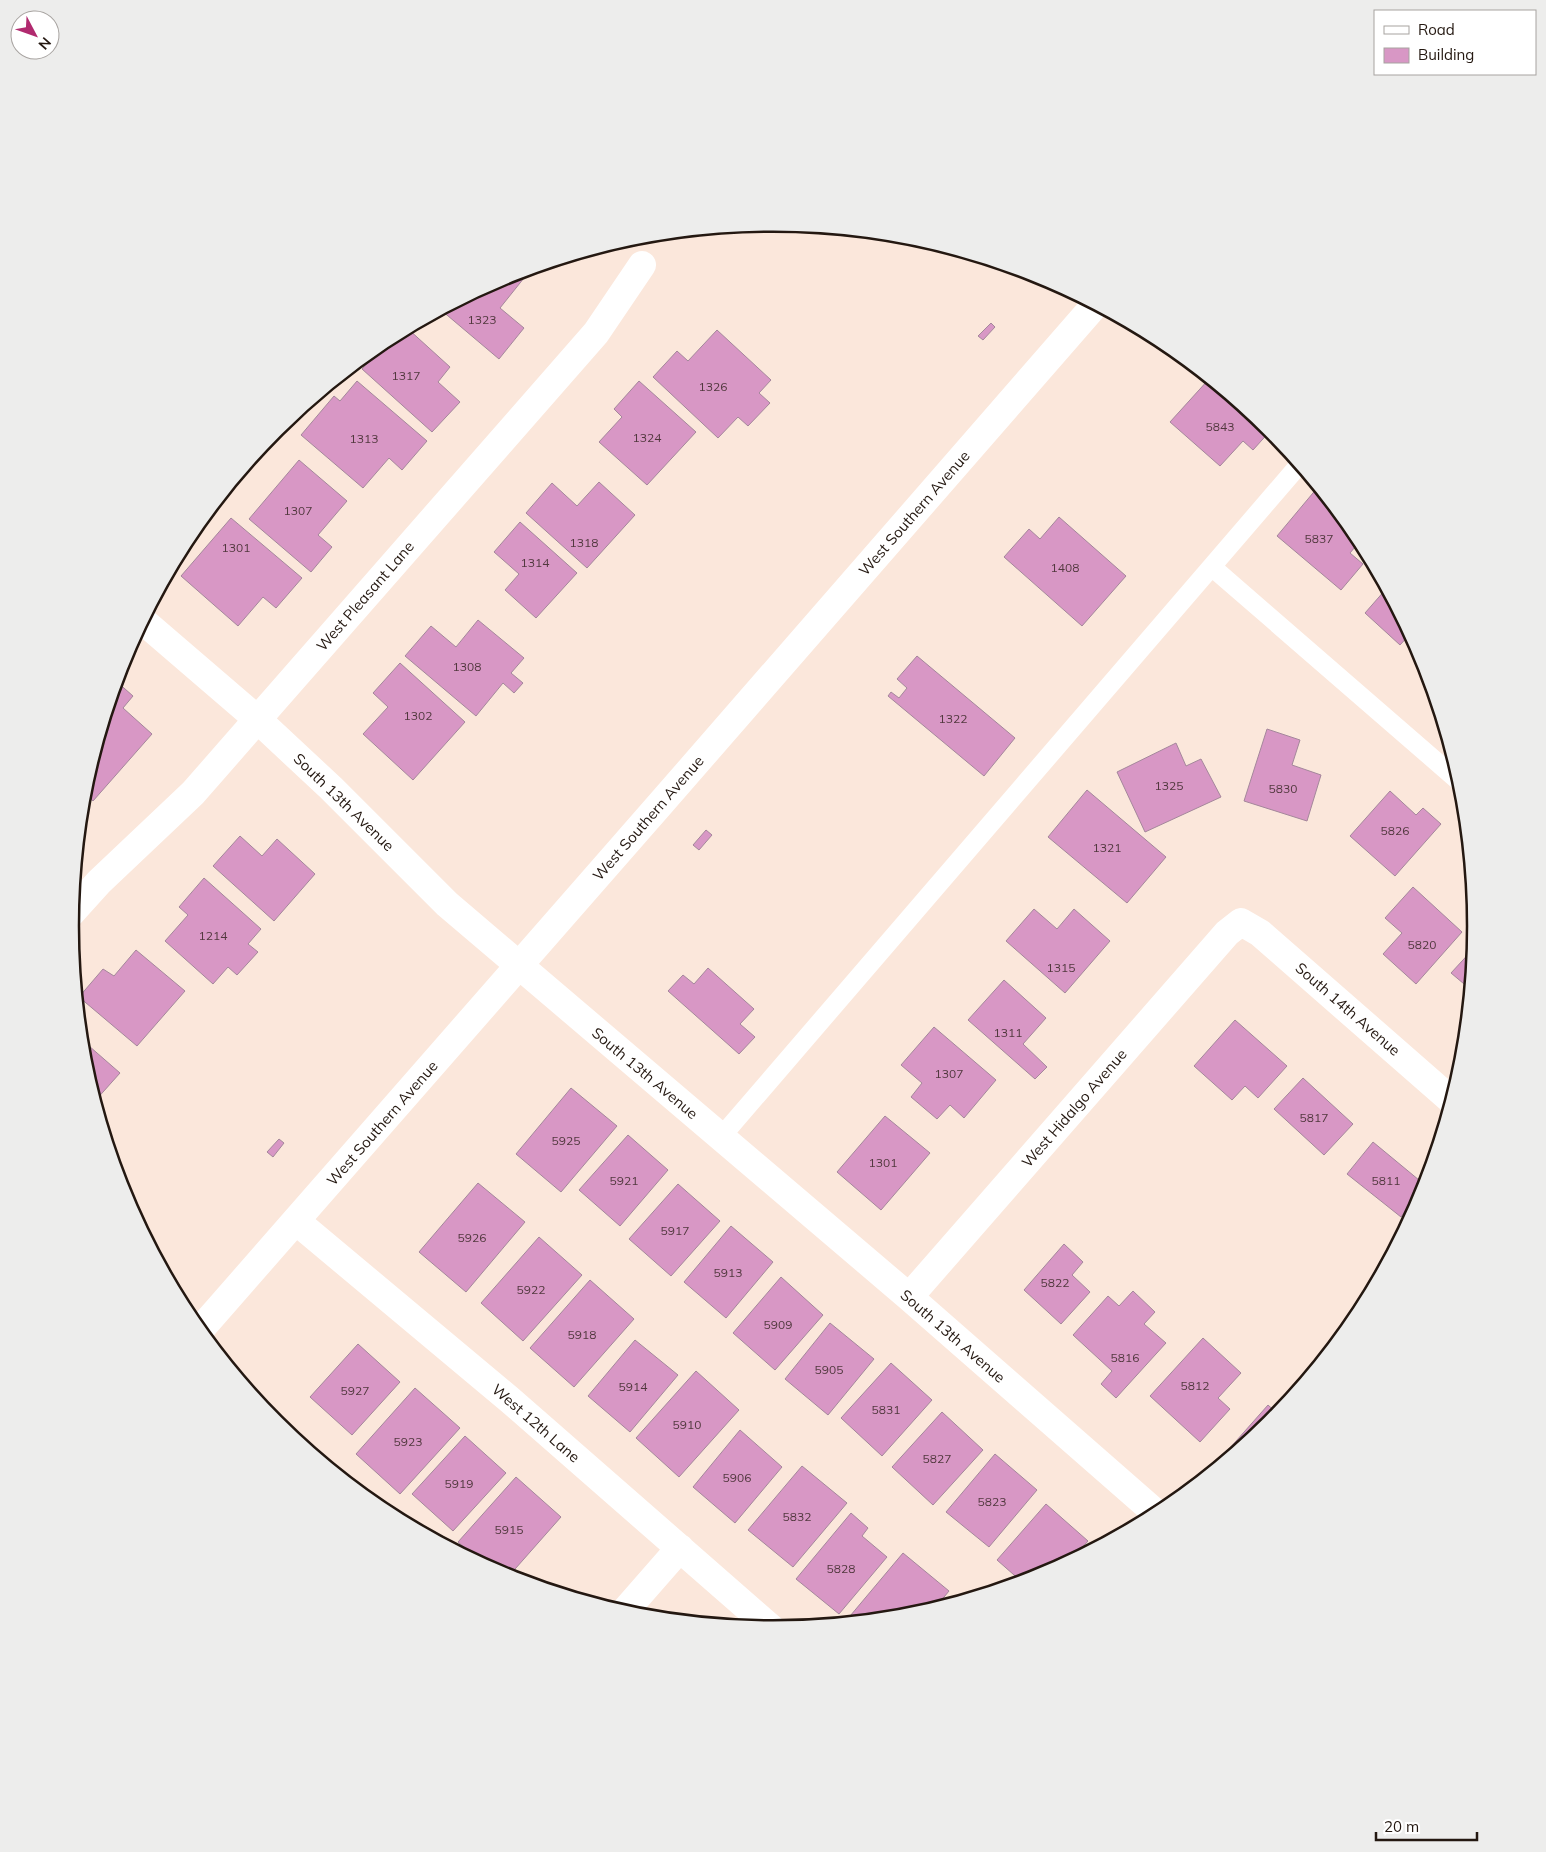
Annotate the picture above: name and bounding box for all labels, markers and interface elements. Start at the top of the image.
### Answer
north arrow [10,10,60,60]
legend [1374,10,1536,75]
text: Road [1418,20,1455,39]
text: N [35,34,55,53]
text: Building [1418,45,1474,64]
house number: 1323 [468,312,496,327]
house number: 1317 [392,368,420,383]
house number: 1326 [699,379,727,394]
house number: 5843 [1206,419,1234,434]
house number: 1324 [633,430,661,445]
house number: 1313 [350,431,378,446]
street label: West Southern Avenue [854,447,974,579]
house number: 1307 [284,503,312,518]
house number: 5837 [1305,531,1333,546]
house number: 1318 [570,535,598,550]
street label: West Pleasant Lane [312,537,418,655]
house number: 1301 [222,540,250,555]
house number: 1314 [521,555,549,570]
house number: 1408 [1051,560,1079,575]
house number: 1308 [453,659,481,674]
house number: 1302 [404,708,432,723]
house number: 1322 [939,711,967,726]
street label: South 13th Avenue [290,749,398,855]
street label: West Southern Avenue [588,752,708,884]
house number: 1325 [1155,778,1183,793]
house number: 5830 [1269,781,1297,796]
house number: 5826 [1381,823,1409,838]
house number: 1321 [1093,840,1121,855]
house number: 1214 [199,928,227,943]
house number: 5820 [1408,937,1436,952]
street label: South 14th Avenue [1292,958,1404,1060]
house number: 1315 [1047,960,1075,975]
street label: South 13th Avenue [588,1023,702,1123]
house number: 1311 [994,1025,1022,1040]
street label: West Hidalgo Avenue [1017,1045,1131,1171]
street label: West Southern Avenue [322,1057,442,1189]
house number: 1307 [935,1066,963,1081]
house number: 5817 [1300,1110,1328,1125]
house number: 5925 [552,1133,580,1148]
house number: 1301 [869,1155,897,1170]
house number: 5921 [610,1173,638,1188]
house number: 5811 [1372,1173,1400,1188]
house number: 5917 [661,1223,689,1238]
house number: 5926 [458,1230,486,1245]
house number: 5913 [714,1265,742,1280]
house number: 5822 [1041,1275,1069,1290]
house number: 5922 [517,1282,545,1297]
street label: South 13th Avenue [897,1285,1009,1387]
house number: 5909 [764,1317,792,1332]
house number: 5918 [568,1327,596,1342]
house number: 5816 [1111,1350,1139,1365]
house number: 5905 [815,1362,843,1377]
house number: 5812 [1181,1378,1209,1393]
house number: 5914 [619,1379,647,1394]
street label: West 12th Lane [488,1380,584,1466]
house number: 5927 [341,1383,369,1398]
house number: 5831 [872,1402,900,1417]
house number: 5910 [673,1417,701,1432]
house number: 5923 [394,1434,422,1449]
house number: 5827 [923,1451,951,1466]
house number: 5906 [723,1470,751,1485]
house number: 5919 [445,1476,473,1491]
house number: 5823 [978,1494,1006,1509]
house number: 5832 [783,1509,811,1524]
house number: 5915 [495,1522,523,1537]
house number: 5828 [827,1561,855,1576]
scale bar [1376,1810,1477,1842]
text: 20 m [1384,1817,1419,1836]

